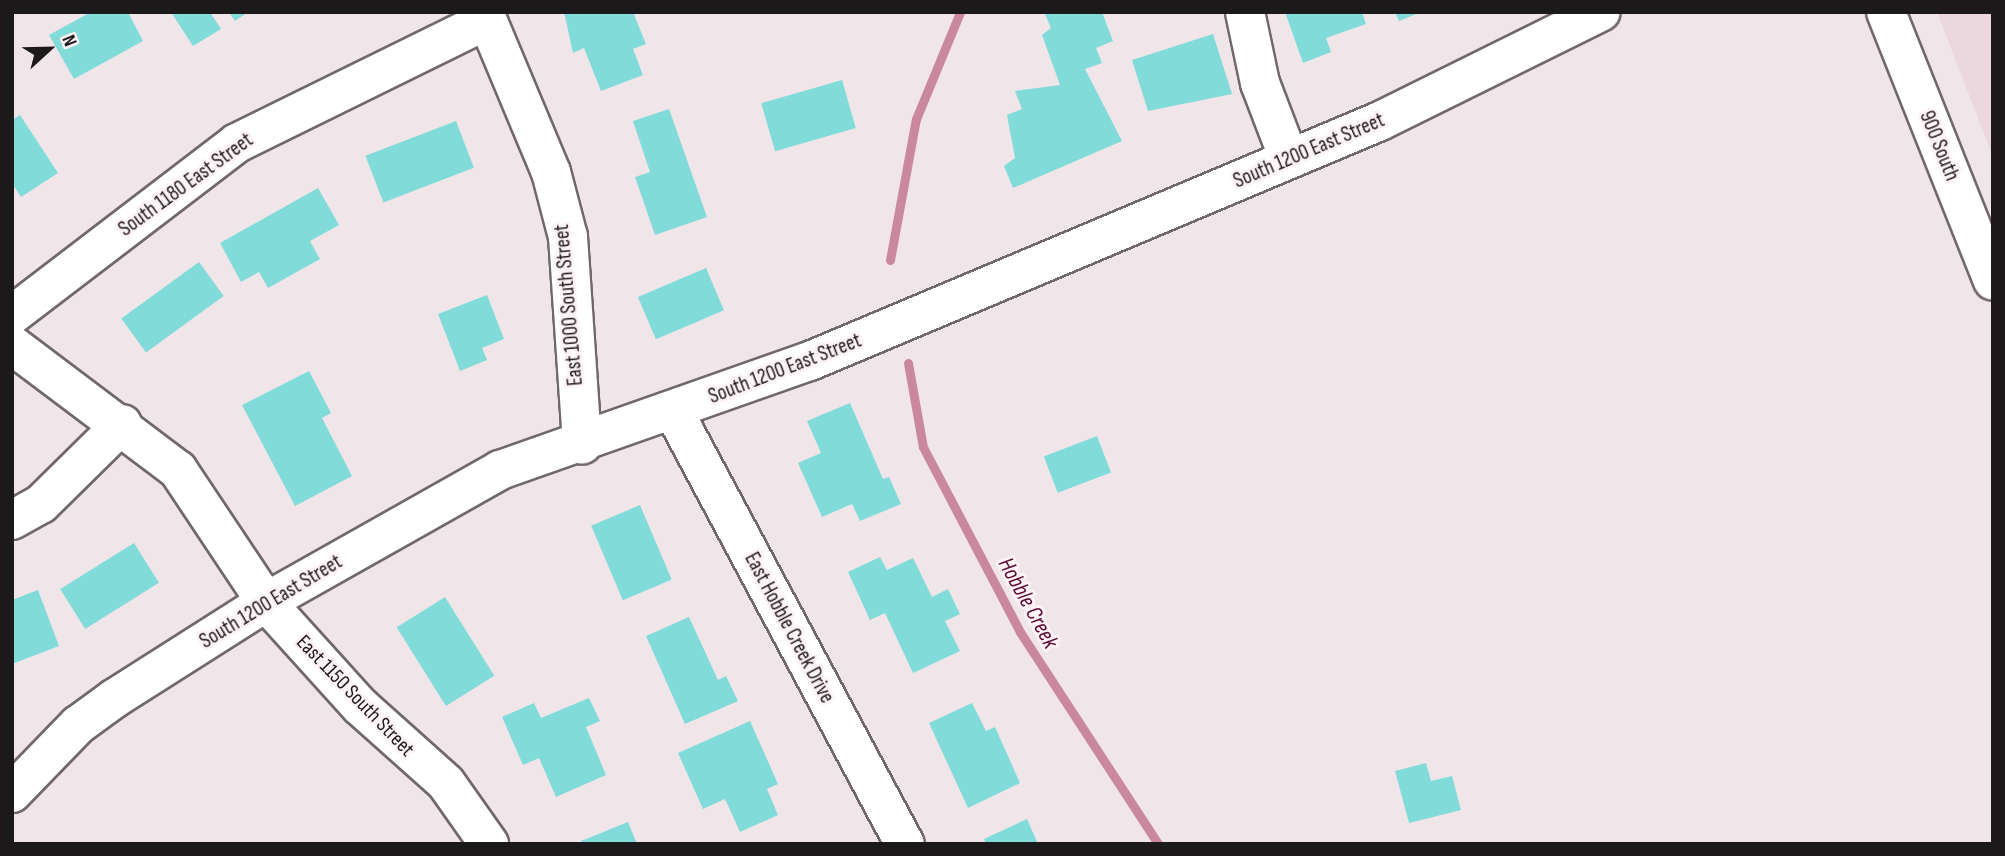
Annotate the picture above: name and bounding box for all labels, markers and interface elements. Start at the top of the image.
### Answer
north arrow [14,14,84,84]
text: N [56,32,81,50]
street label: 900 South [1914,107,1964,185]
street label: South 1200 East Street [1230,108,1388,194]
street label: South 1180 East Street [114,128,258,242]
street label: East 1000 South Street [549,223,589,387]
street label: South 1200 East Street [705,328,865,410]
street label: East Hobble Creek Drive [739,548,839,708]
street label: South 1200 East Street [195,550,347,654]
water label: Hobble Creek [992,553,1064,653]
street label: East 1150 South Street [291,630,419,762]

